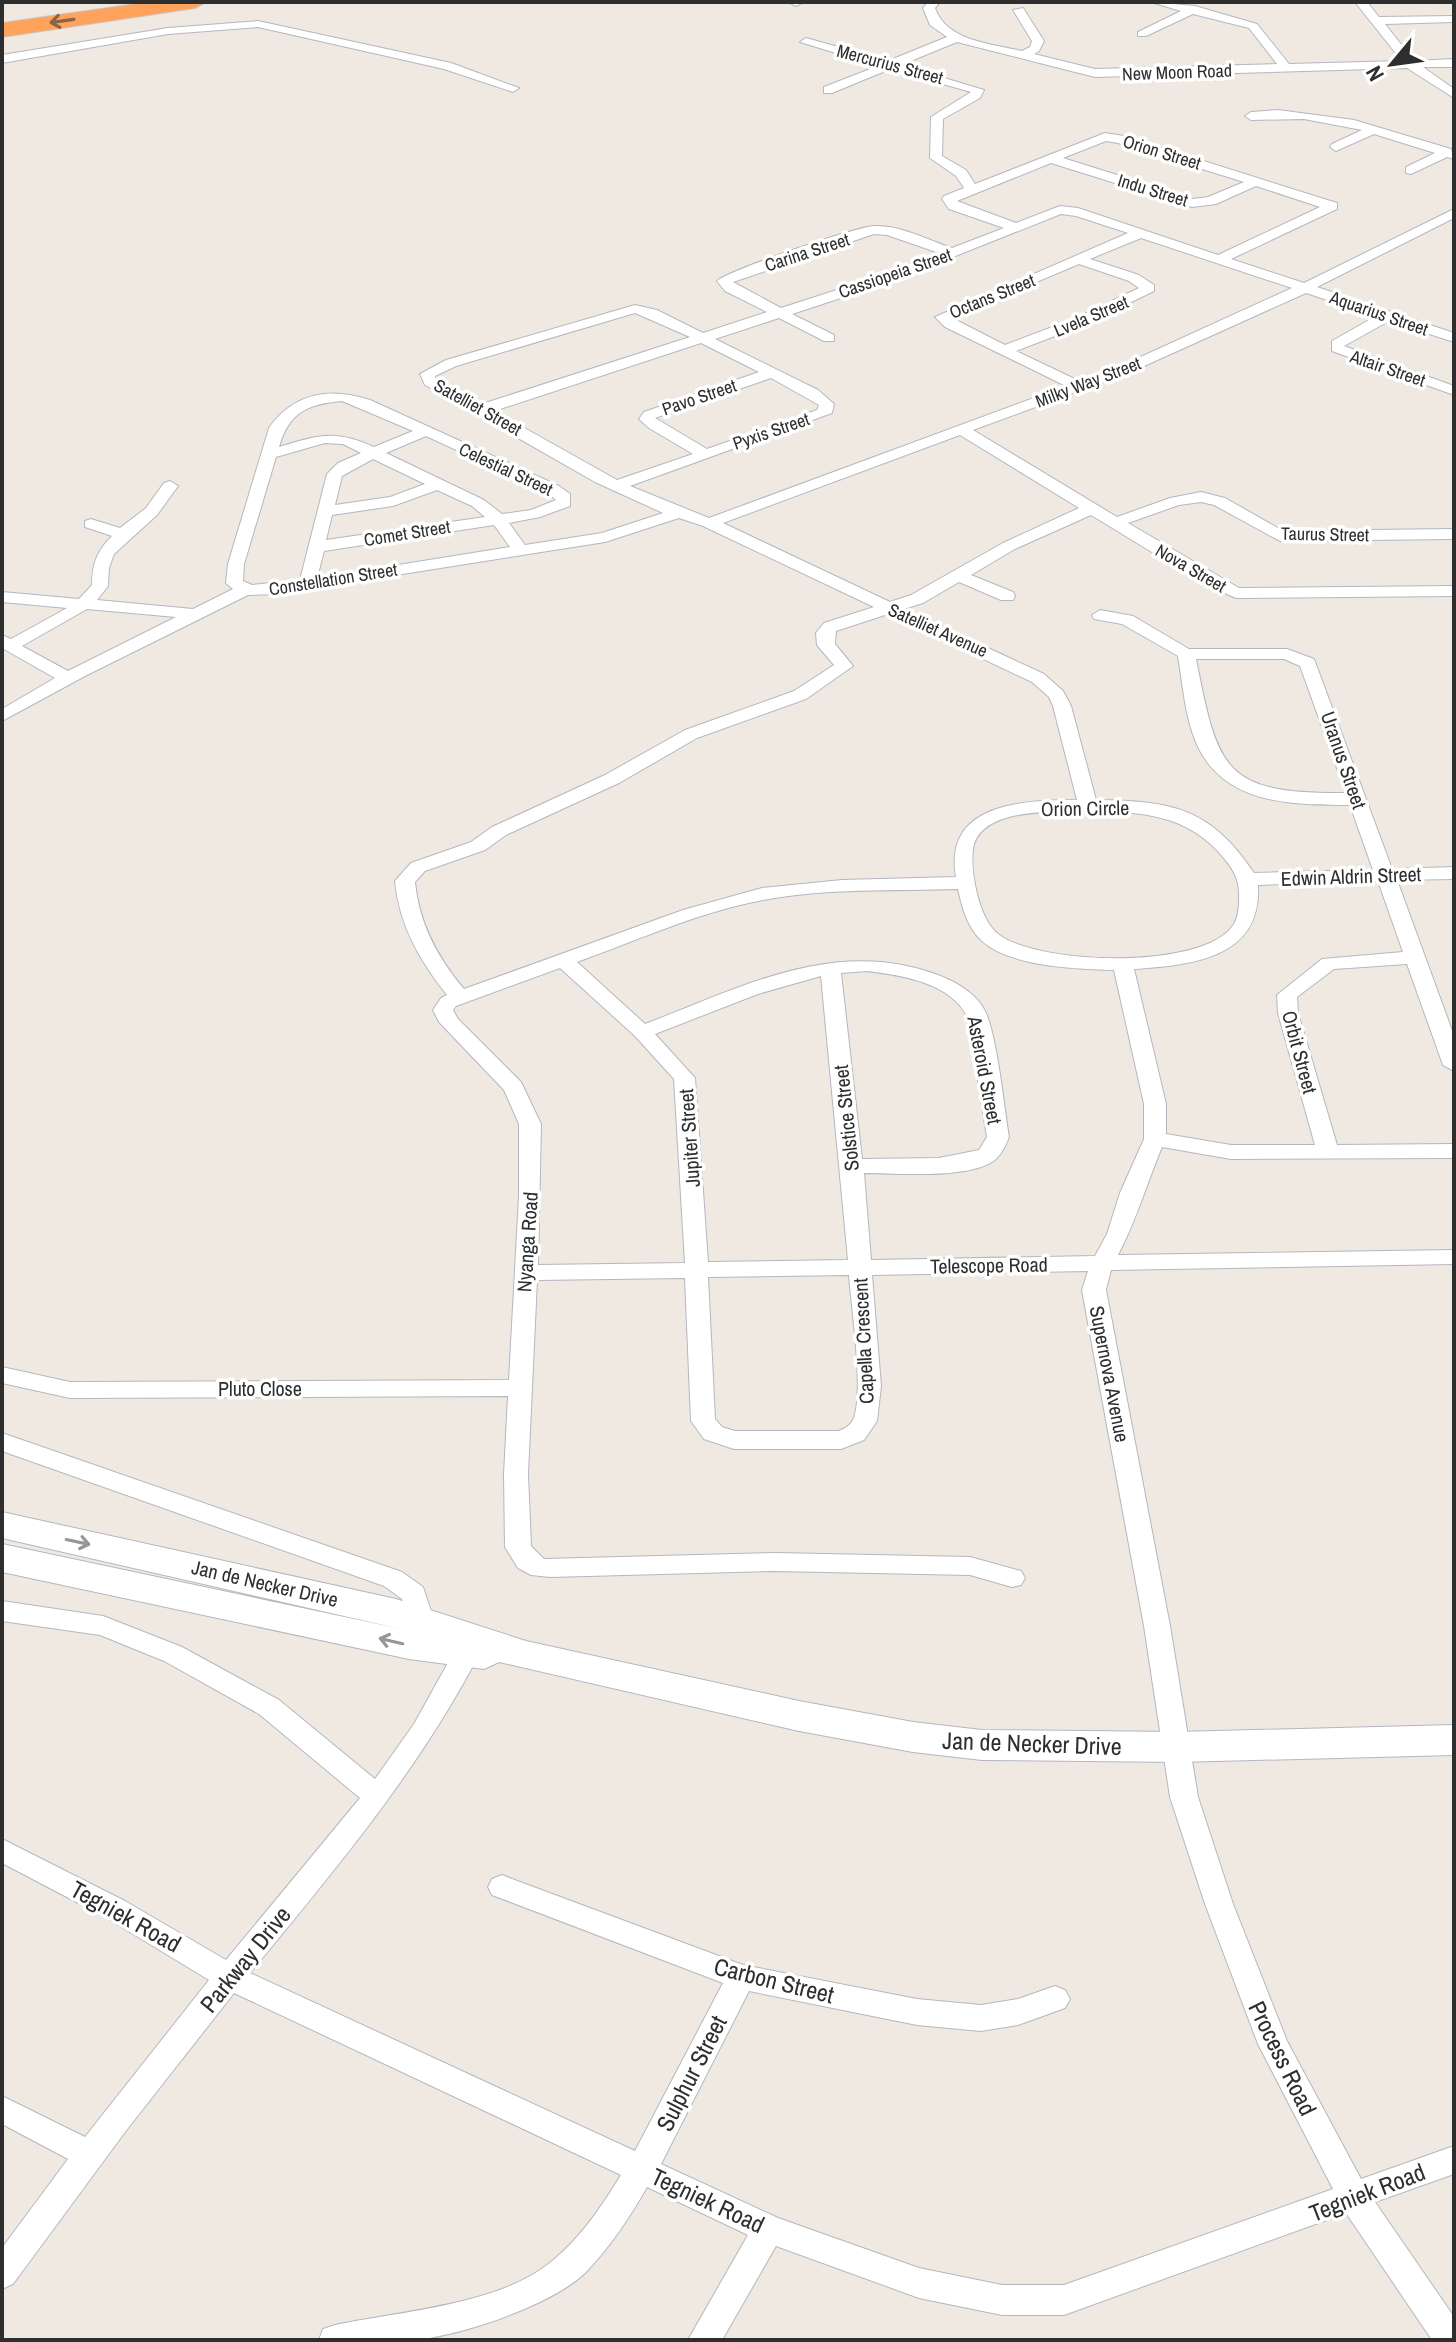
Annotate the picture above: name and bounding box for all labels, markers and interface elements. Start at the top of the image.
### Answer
one-way arrow [50,14,75,29]
north arrow [1352,24,1432,104]
street label: Mercurius Street [834,38,946,90]
street label: New Moon Road [1122,58,1232,86]
text: N [1358,61,1391,87]
street label: Orion Street [1120,128,1204,176]
street label: Indu Street [1115,167,1191,213]
street label: Carina Street [761,227,853,277]
street label: Cassiopeia Street [835,242,955,304]
street label: Octans Street [945,268,1039,324]
street label: Aquarius Street [1325,284,1432,342]
street label: Lvela Street [1050,289,1132,343]
street label: Altair Street [1346,343,1429,393]
street label: Milky Way Street [1032,350,1144,414]
street label: Satelliet Street [430,373,526,441]
street label: Pavo Street [658,373,740,421]
street label: Pyxis Street [729,406,813,456]
street label: Celestial Street [455,436,557,502]
street label: Comet Street [362,514,452,552]
street label: Taurus Street [1281,521,1369,547]
street label: Nova Street [1151,538,1231,598]
street label: Constellation Street [267,557,399,601]
street label: Satelliet Avenue [884,597,992,663]
street label: Uranus Street [1315,708,1373,813]
street label: Orion Circle [1041,794,1129,822]
street label: Edwin Aldrin Street [1280,860,1422,892]
street label: Orbit Street [1276,1008,1324,1097]
street label: Asteroid Street [961,1013,1009,1127]
street label: Solstice Street [827,1063,865,1172]
street label: Jupiter Street [672,1088,706,1188]
street label: Nyanga Road [510,1191,544,1293]
street label: Telescope Road [930,1250,1048,1280]
street label: Capella Crescent [846,1277,880,1405]
street label: Supernova Avenue [1084,1304,1136,1444]
street label: Pluto Close [218,1375,302,1402]
one-way arrow [65,1535,90,1550]
street label: Jan de Necker Drive [189,1553,341,1613]
one-way arrow [378,1633,404,1648]
street label: Jan de Necker Drive [942,1724,1122,1762]
street label: Tegniek Road [65,1873,187,1959]
street label: Parkway Drive [192,1899,298,2019]
street label: Carbon Street [711,1950,838,2010]
street label: Process Road [1242,1995,1324,2121]
street label: Sulphur Street [648,2009,734,2136]
street label: Tegniek Road [1305,2155,1429,2229]
street label: Tegniek Road [646,2160,770,2240]

